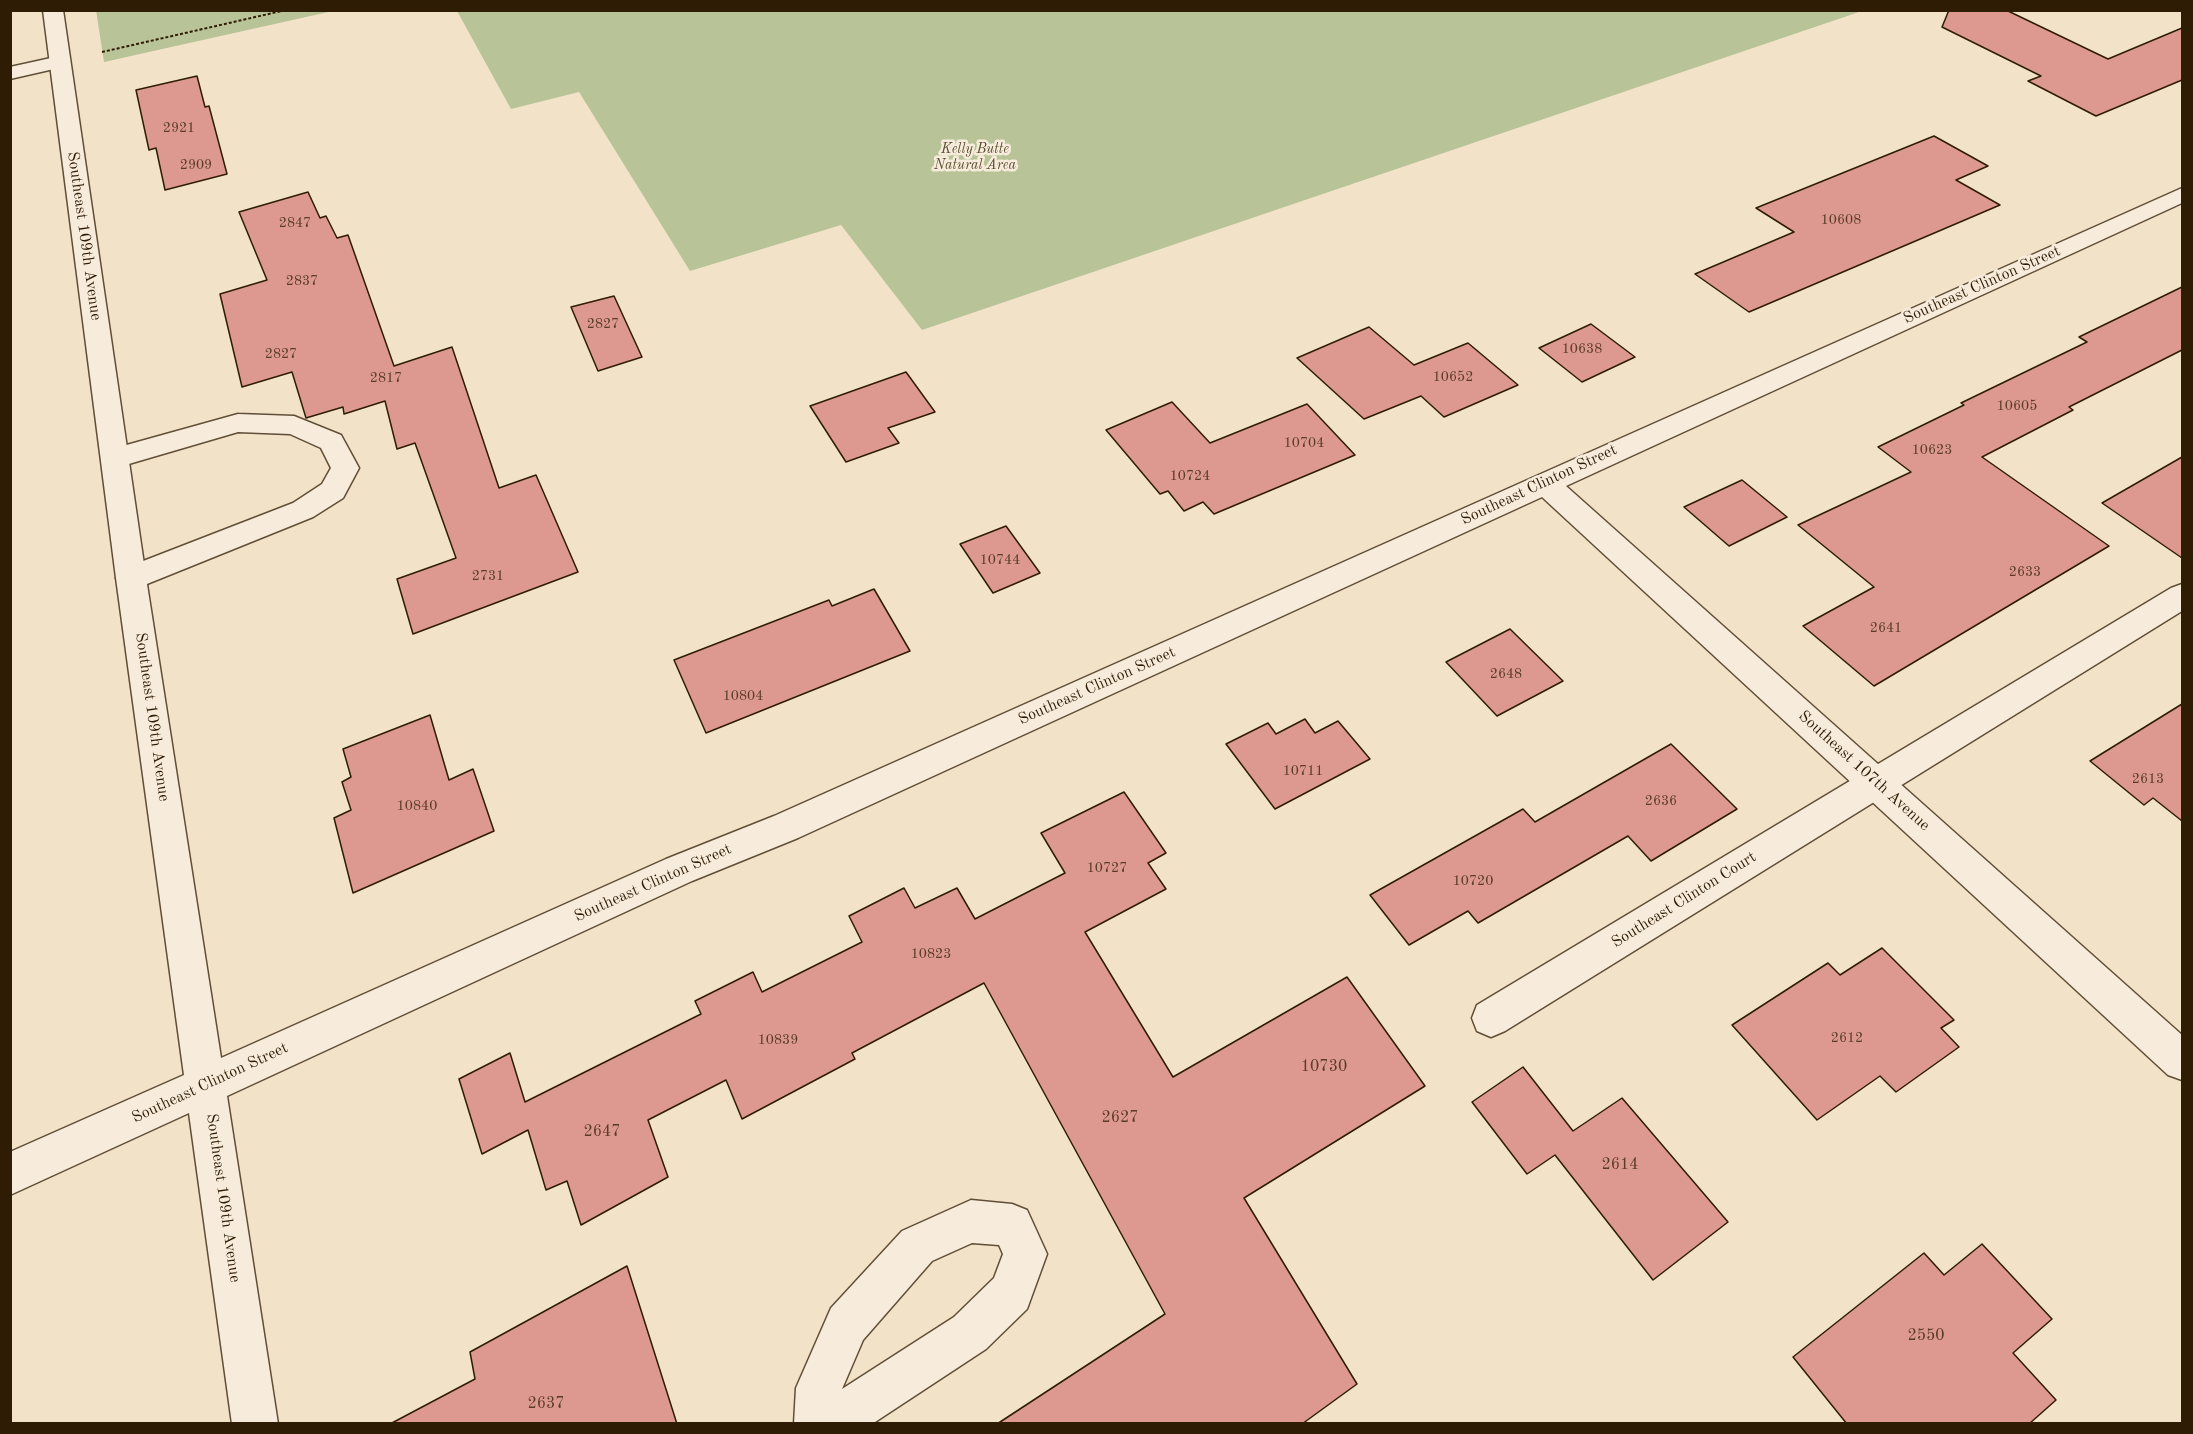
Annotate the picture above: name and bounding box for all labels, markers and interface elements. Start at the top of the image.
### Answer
house number: 2921 [163,120,195,136]
park label: Kelly Butte Natural Area [934,141,1016,174]
street label: Southeast 109th Avenue [63,150,105,322]
house number: 2909 [180,157,212,173]
house number: 10608 [1821,212,1861,228]
house number: 2847 [279,215,311,231]
street label: Southeast Clinton Street [1900,242,2064,328]
house number: 2837 [286,273,318,289]
house number: 2827 [587,316,619,332]
house number: 10638 [1562,341,1602,357]
house number: 2827 [265,346,297,362]
house number: 10652 [1433,369,1473,385]
house number: 2817 [370,370,402,386]
house number: 10605 [1997,398,2037,414]
house number: 10704 [1284,435,1324,451]
street label: Southeast Clinton Street [1458,440,1620,530]
house number: 10623 [1912,442,1952,458]
house number: 10724 [1170,468,1210,484]
house number: 10744 [980,552,1020,568]
house number: 2633 [2009,564,2041,580]
house number: 2731 [472,568,504,584]
house number: 2641 [1870,620,1902,636]
street label: Southeast 109th Avenue [131,631,173,803]
street label: Southeast Clinton Street [1015,643,1179,729]
house number: 2648 [1490,666,1522,682]
house number: 10804 [723,688,763,704]
street label: Southeast 107th Avenue [1794,707,1934,835]
house number: 10711 [1283,763,1323,779]
house number: 2613 [2132,771,2164,787]
house number: 2636 [1645,793,1677,809]
house number: 10840 [397,798,437,814]
street label: Southeast Clinton Street [571,840,735,926]
street label: Southeast Clinton Court [1608,848,1760,952]
house number: 10727 [1087,860,1127,876]
house number: 10720 [1453,873,1493,889]
house number: 10823 [911,946,951,962]
house number: 2612 [1831,1030,1863,1046]
house number: 10839 [758,1032,798,1048]
street label: Southeast Clinton Street [129,1038,291,1128]
house number: 10730 [1301,1057,1347,1077]
house number: 2627 [1101,1108,1139,1128]
street label: Southeast 109th Avenue [202,1112,244,1284]
house number: 2647 [583,1122,621,1142]
house number: 2614 [1601,1155,1639,1175]
house number: 2550 [1907,1326,1945,1346]
house number: 2637 [527,1394,565,1414]

